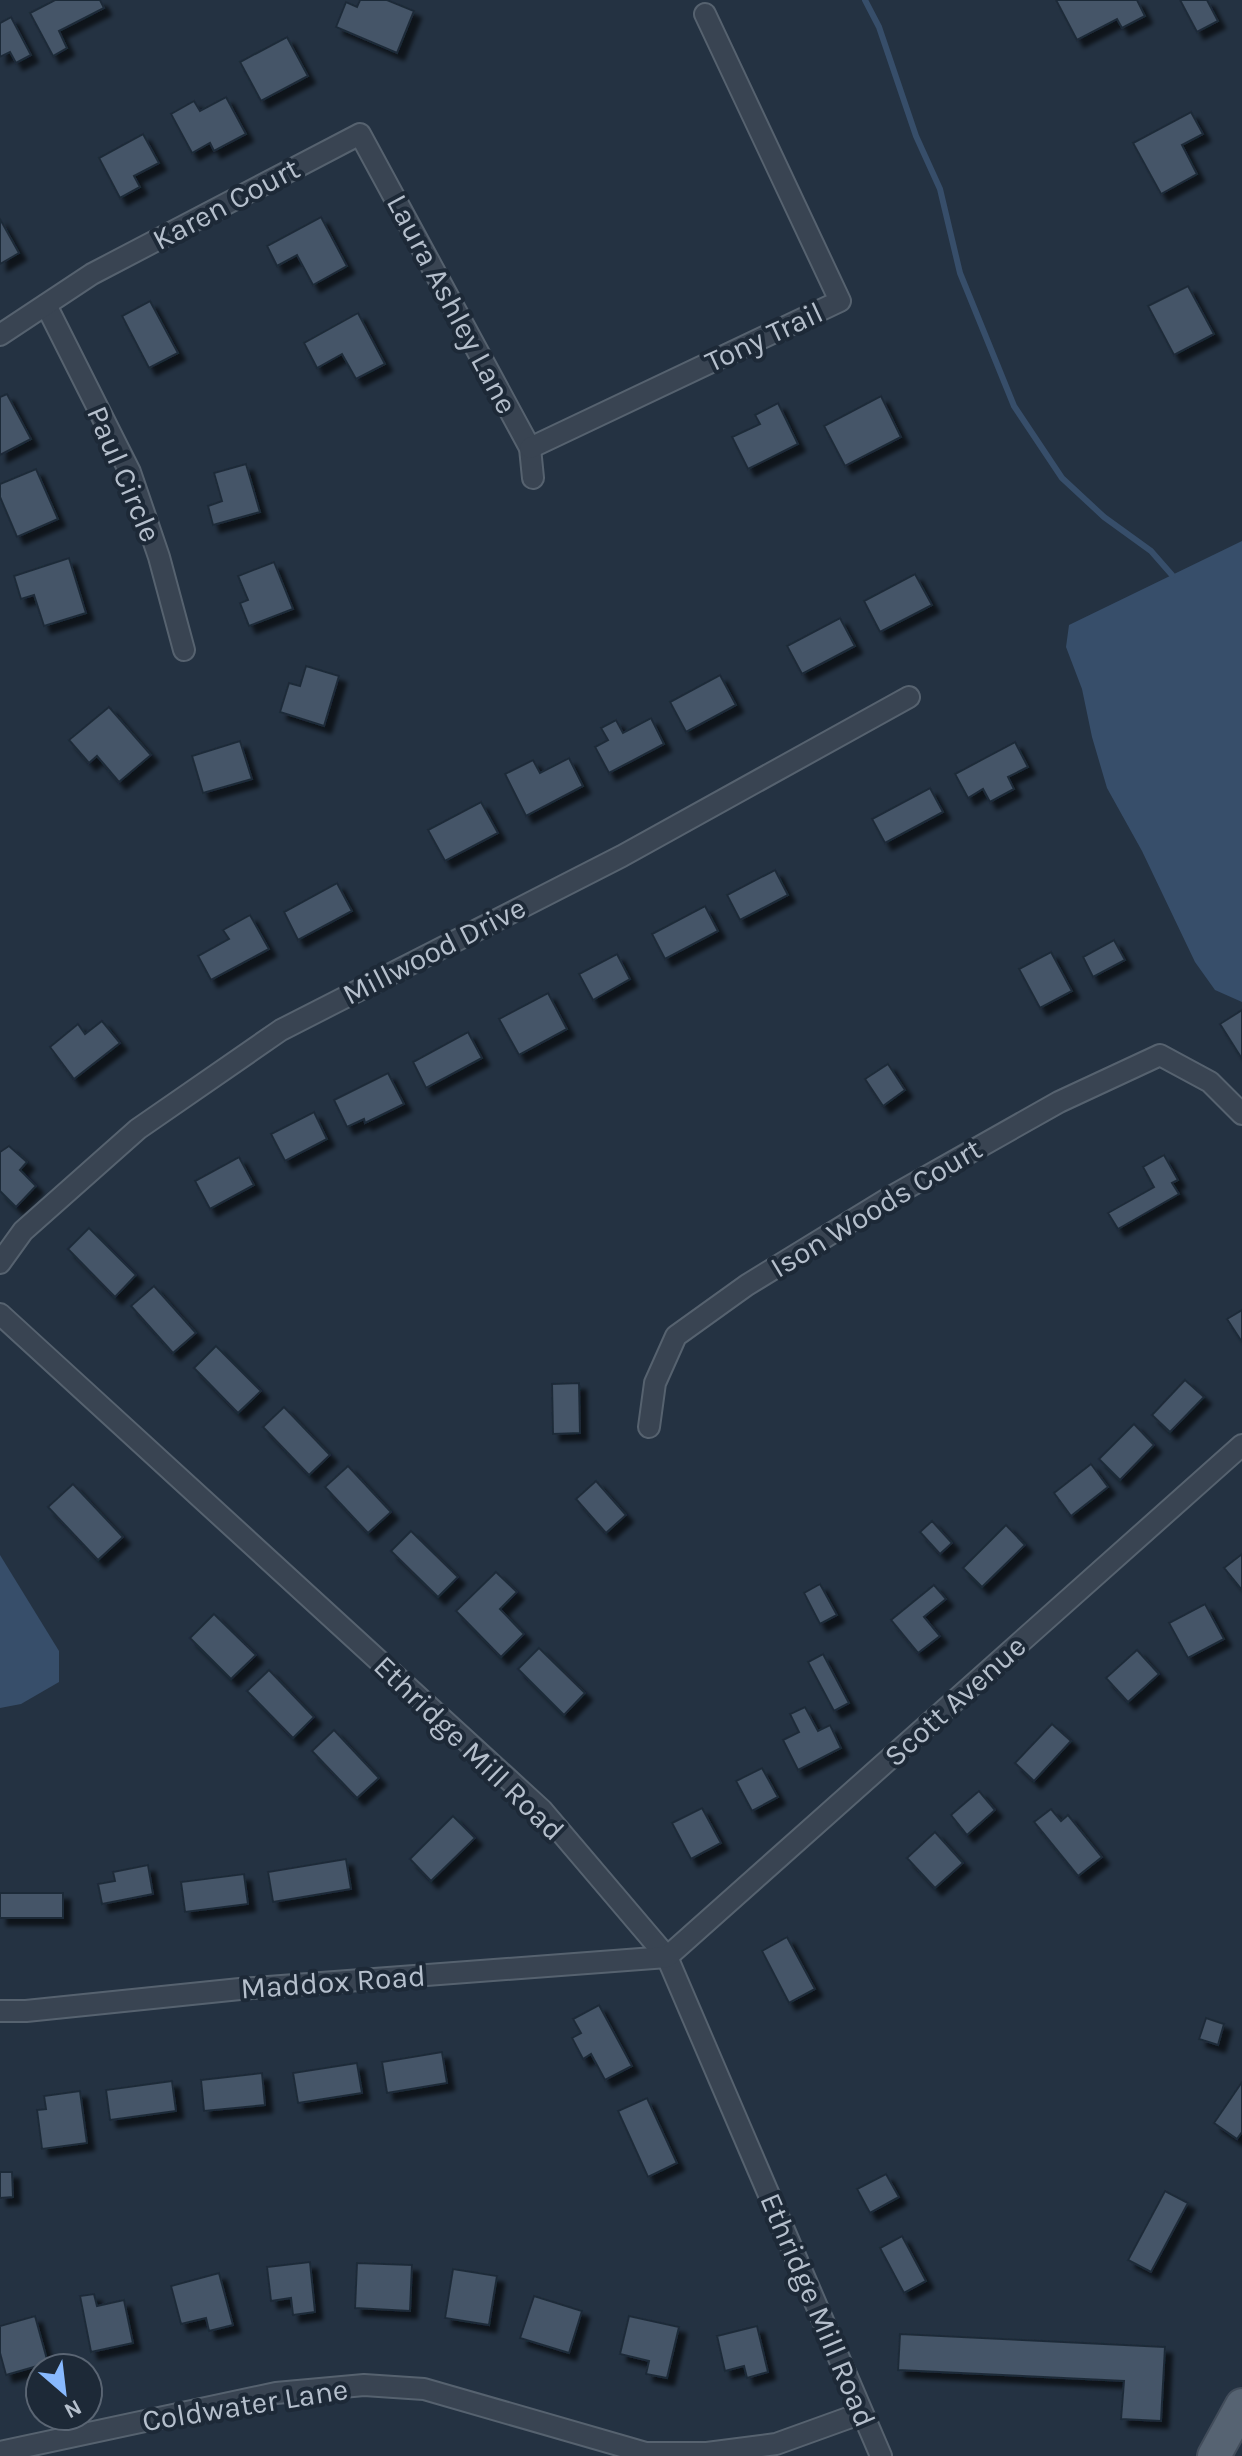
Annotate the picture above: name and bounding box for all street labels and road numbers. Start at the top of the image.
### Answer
street label: Karen Court [146,150,306,258]
street label: Laura Ashley Lane [379,188,525,420]
street label: Tony Trail [699,294,829,380]
street label: Paul Circle [79,401,169,547]
street label: Millwood Drive [336,889,532,1013]
street label: Ison Woods Court [764,1131,988,1285]
street label: Scott Avenue [877,1628,1033,1774]
street label: Ethridge Mill Road [366,1648,572,1848]
street label: Maddox Road [239,1958,427,2006]
street label: Ethridge Mill Road [752,2188,884,2432]
street label: Coldwater Lane [140,2371,350,2439]

